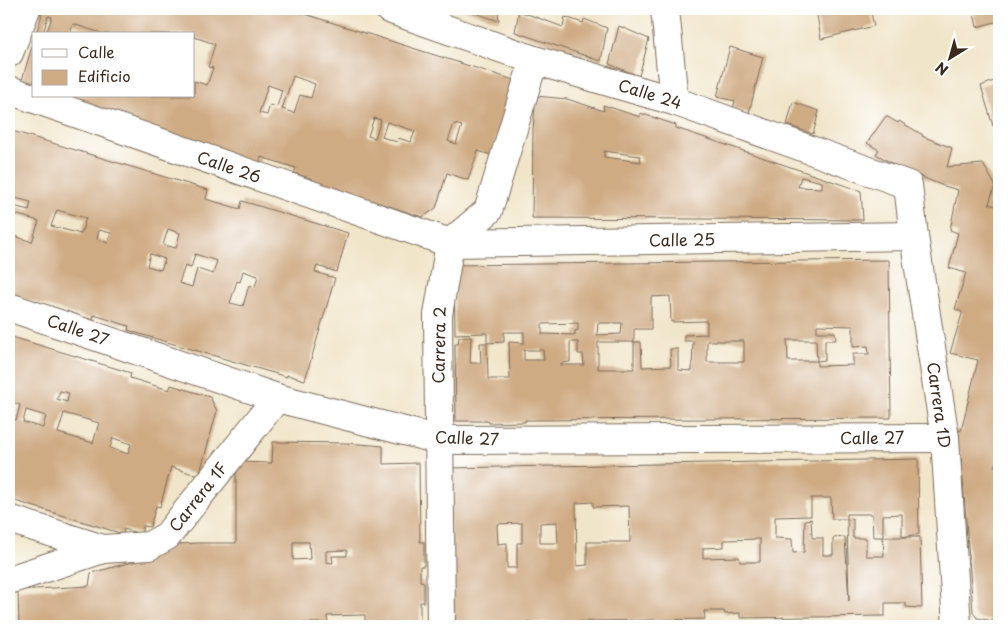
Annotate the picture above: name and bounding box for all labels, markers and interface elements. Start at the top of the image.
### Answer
legend [32,32,195,98]
north arrow [926,32,976,82]
text: Calle [78,40,115,63]
text: N [931,57,953,81]
text: Edificio [78,64,131,87]
street label: Calle 24 [615,72,685,114]
street label: Calle 26 [194,144,264,188]
street label: Calle 25 [649,226,715,252]
street label: Carrera 2 [425,306,451,384]
street label: Calle 27 [44,307,112,351]
street label: Carrera 1D [922,360,958,449]
street label: Calle 27 [435,424,499,450]
street label: Calle 27 [840,425,904,449]
street label: Carrera 1F [162,457,232,536]

